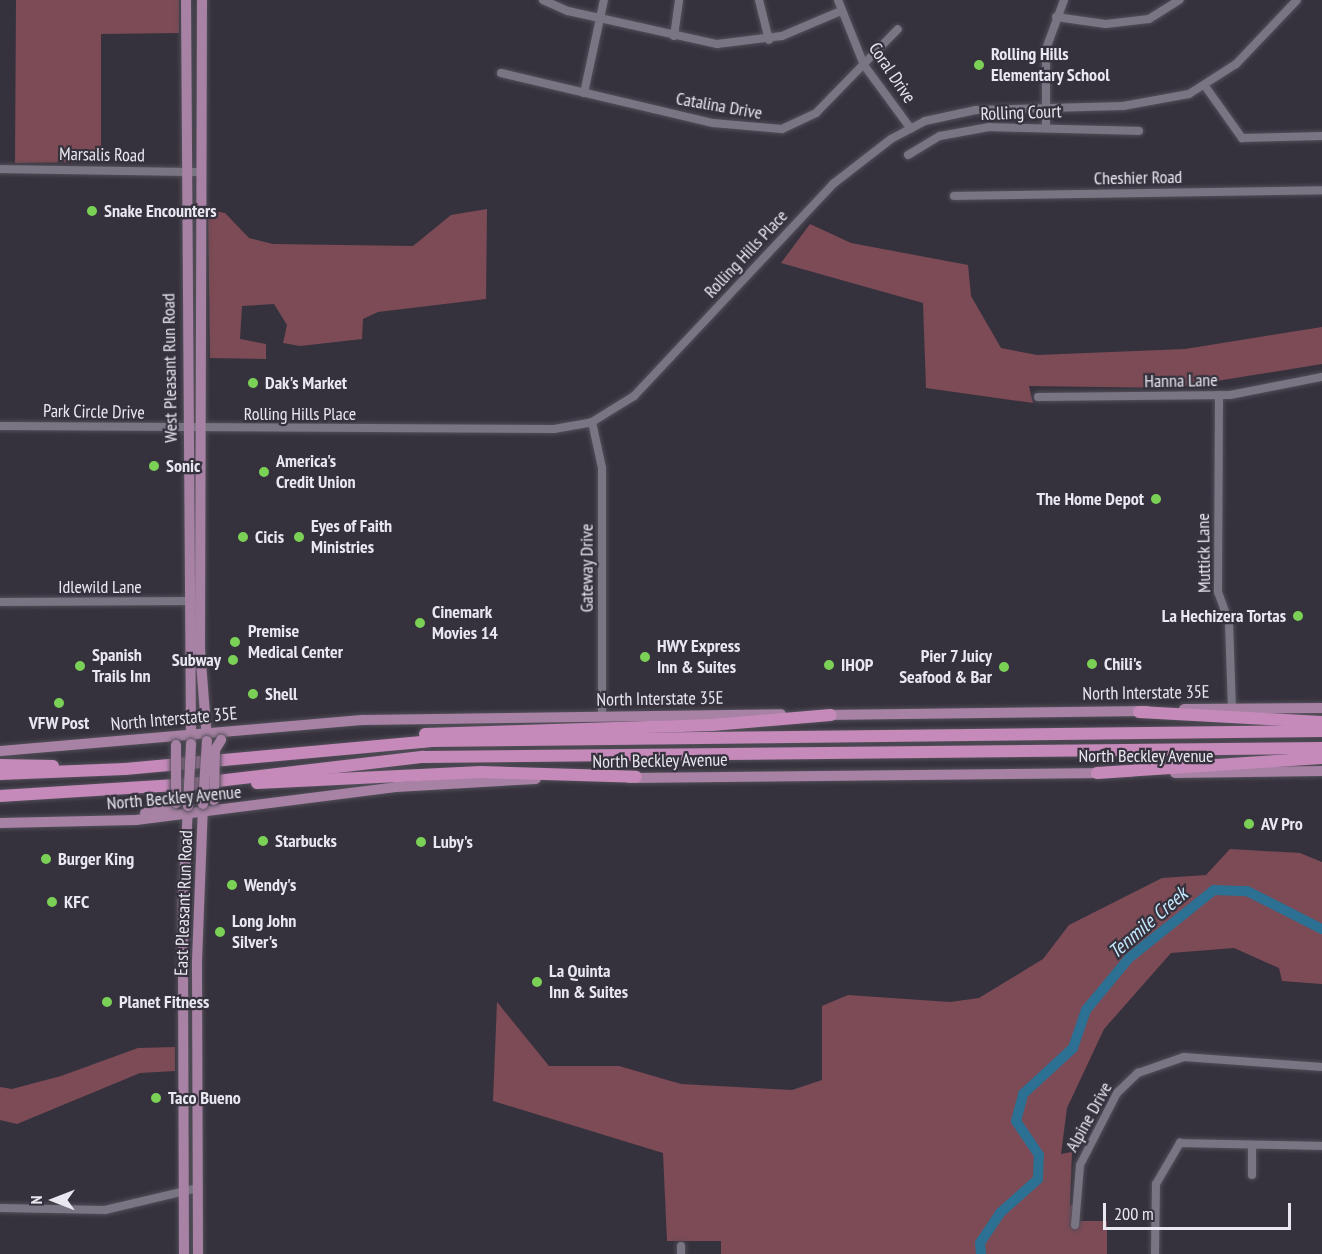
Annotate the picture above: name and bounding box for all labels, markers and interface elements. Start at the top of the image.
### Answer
street label: Coral Drive [864,39,920,107]
place label: Rolling Hills Elementary School [991,44,1110,86]
marker: Rolling Hills Elementary School [972,58,986,72]
street label: Catalina Drive [674,88,764,124]
street label: Rolling Court [980,101,1062,125]
street label: Marsalis Road [59,143,145,167]
street label: Cheshier Road [1094,166,1182,190]
place label: Snake Encounters [104,200,217,222]
marker: Snake Encounters [85,204,99,218]
street label: Rolling Hills Place [700,206,792,302]
street label: West Pleasant Run Road [158,293,182,443]
street label: Hanna Lane [1144,370,1218,392]
place label: Dak's Market [265,372,347,394]
marker: Dak's Market [246,376,260,390]
street label: Park Circle Drive [43,400,145,424]
street label: Rolling Hills Place [244,403,356,425]
place label: America's Credit Union [276,451,356,494]
place label: Sonic [166,455,200,477]
marker: Sonic [147,459,161,473]
marker: America's Credit Union [257,465,271,479]
place label: The Home Depot [1036,488,1144,510]
marker: The Home Depot [1149,492,1163,506]
street label: Muttick Lane [1193,513,1215,593]
place label: Eyes of Faith Ministries [311,516,392,558]
street label: Gateway Drive [576,523,598,613]
place label: Cicis [255,526,284,548]
marker: Cicis [236,530,250,544]
marker: Eyes of Faith Ministries [292,530,306,544]
street label: Idlewild Lane [58,576,142,598]
place label: Cinemark Movies 14 [432,602,498,644]
place label: La Hechizera Tortas [1161,605,1286,627]
marker: La Hechizera Tortas [1291,609,1305,623]
marker: Cinemark Movies 14 [413,616,427,630]
place label: Premise Medical Center [248,621,343,664]
marker: Premise Medical Center [226,633,244,651]
place label: HWY Express Inn & Suites [657,636,741,678]
place label: Spanish Trails Inn [92,645,151,688]
place label: Pier 7 Juicy Seafood & Bar [899,646,992,688]
place label: Subway [172,649,221,671]
marker: HWY Express Inn & Suites [638,650,652,664]
marker: Subway [226,653,240,667]
place label: Chili's [1104,653,1142,675]
place label: IHOP [841,654,873,676]
marker: Chili's [1085,657,1099,671]
marker: IHOP [822,658,836,672]
marker: Spanish Trails Inn [73,659,87,673]
marker: Pier 7 Juicy Seafood & Bar [997,660,1011,674]
street label: North Interstate 35E [1082,681,1210,705]
place label: Shell [265,683,297,705]
marker: Shell [246,687,260,701]
street label: North Interstate 35E [596,687,724,711]
marker: VFW Post [52,696,66,710]
street label: North Interstate 35E [110,703,238,735]
place label: VFW Post [29,712,89,734]
street label: North Beckley Avenue [1078,745,1214,767]
street label: North Beckley Avenue [592,749,728,773]
street label: North Beckley Avenue [105,781,243,815]
place label: AV Pro [1261,813,1303,835]
marker: AV Pro [1242,817,1256,831]
street label: East Pleasant Run Road [171,830,197,976]
place label: Starbucks [275,830,337,852]
place label: Luby's [433,831,473,853]
marker: Starbucks [256,834,270,848]
marker: Luby's [414,835,428,849]
place label: Burger King [58,848,134,870]
marker: Burger King [39,852,53,866]
place label: Wendy's [244,874,296,896]
marker: Wendy's [225,878,239,892]
water label: Tenmile Creek [1104,882,1192,964]
place label: KFC [64,891,89,913]
marker: KFC [45,895,59,909]
place label: Long John Silver's [232,911,296,954]
marker: Long John Silver's [213,925,227,939]
place label: La Quinta Inn & Suites [549,961,628,1004]
marker: La Quinta Inn & Suites [530,975,544,989]
place label: Planet Fitness [119,991,209,1013]
marker: Planet Fitness [100,995,114,1009]
street label: Alpine Drive [1061,1078,1117,1156]
place label: Taco Bueno [168,1087,241,1109]
marker: Taco Bueno [149,1091,163,1105]
north arrow [24,1170,84,1230]
scale bar [1106,1191,1294,1229]
text: N [26,1196,46,1204]
text: 200 m [1114,1202,1154,1225]

